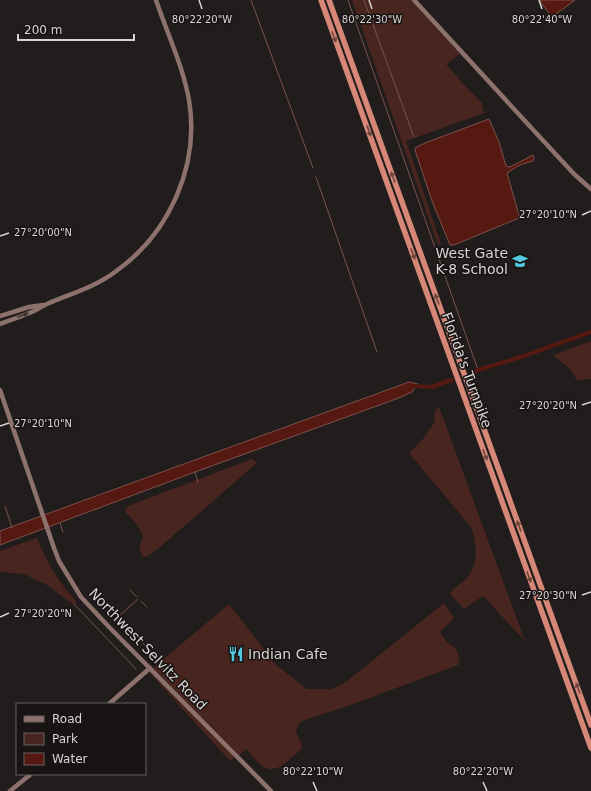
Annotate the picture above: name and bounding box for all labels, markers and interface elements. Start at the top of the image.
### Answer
text: 80°22'20"W [172,14,232,25]
text: 80°22'30"W [342,14,402,25]
text: 80°22'40"W [512,14,572,25]
scale bar [18,16,134,42]
text: 200 m [24,23,62,37]
one-way arrow [332,31,338,43]
one-way arrow [366,126,372,138]
one-way arrow [389,170,395,182]
text: 27°20'10"N [519,209,577,220]
text: 27°20'00"N [14,227,72,238]
place label: West Gate K-8 School [435,245,508,277]
one-way arrow [410,248,416,260]
school or university icon: West Gate K-8 School [511,252,529,270]
one-way arrow [434,292,440,304]
street label: Florida's Turnpike [439,310,495,430]
one-way arrow [17,312,29,318]
text: 27°20'20"N [519,400,577,411]
text: 27°20'10"N [14,418,72,429]
one-way arrow [483,449,489,461]
one-way arrow [516,520,522,532]
one-way arrow [527,572,533,584]
street label: Northwest Selvitz Road [86,585,210,713]
text: 27°20'30"N [519,590,577,601]
text: 27°20'20"N [14,608,72,619]
restaurant icon: Indian Cafe [227,645,245,663]
place label: Indian Cafe [248,646,328,662]
one-way arrow [574,682,580,694]
legend [16,703,146,775]
text: Road [52,712,82,726]
text: Park [52,732,78,746]
text: Water [52,752,88,766]
text: 80°22'10"W [283,766,343,777]
text: 80°22'20"W [453,766,513,777]

